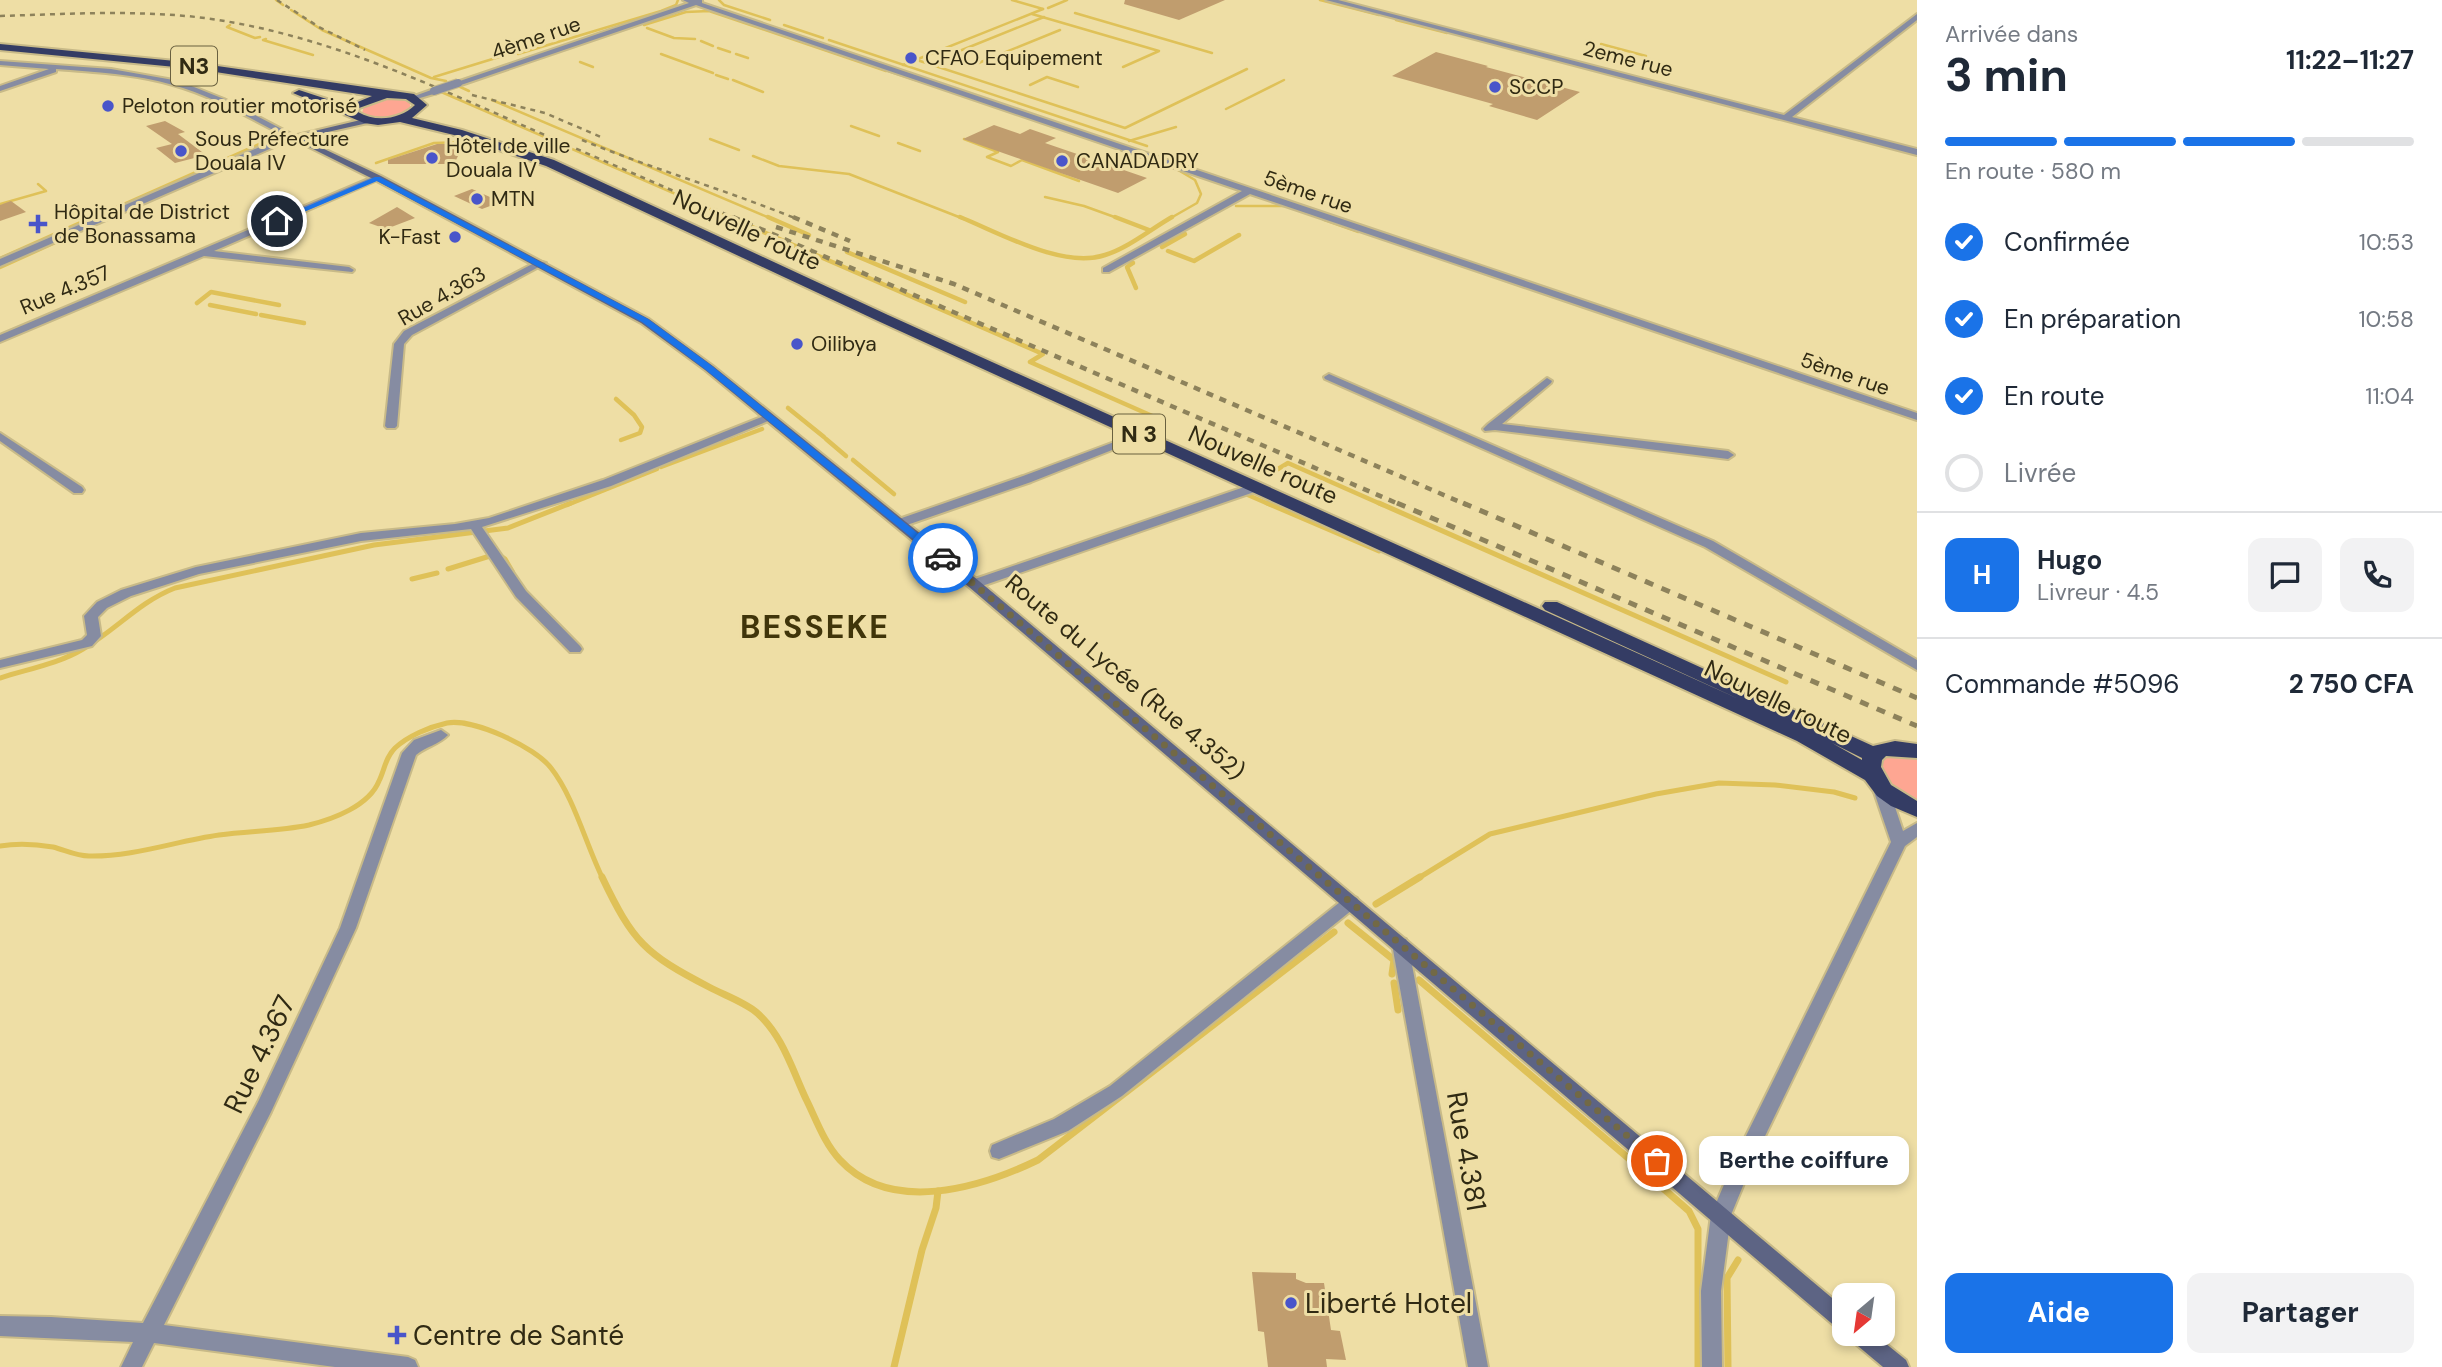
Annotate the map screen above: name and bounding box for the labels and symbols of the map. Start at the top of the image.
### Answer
street label: 4ème rue [488,10,584,66]
street label: 2eme rue [1580,34,1676,84]
place label: CFAO Equipement [925,44,1103,72]
road number: N3 [171,46,217,86]
marker: CFAO Equipement [903,50,919,66]
place label: SCCP [1509,73,1563,101]
marker: SCCP [1487,79,1503,95]
place label: Peloton routier motorisé [122,92,357,120]
marker: Peloton routier motorisé [100,98,116,114]
place label: Sous Préfecture Douala IV [195,125,349,177]
place label: Hôtel de ville Douala IV [446,132,571,184]
marker: Sous Préfecture Douala IV [173,143,189,159]
place label: CANADADRY [1076,147,1199,175]
marker: Hôtel de ville Douala IV [424,150,440,166]
marker: CANADADRY [1054,153,1070,169]
street label: 5ème rue [1260,164,1356,220]
street label: Nouvelle route [668,182,826,277]
place label: MTN [491,185,535,213]
pin [247,191,307,251]
marker: MTN [469,191,485,207]
place label: Hôpital de District de Bonassama [54,198,230,250]
marker: Hôpital de District de Bonassama [28,214,48,234]
place label: K-Fast [378,223,441,251]
marker: K-Fast [447,229,463,245]
street label: Rue 4.357 [16,259,114,321]
street label: Rue 4.363 [393,260,491,332]
place label: Oilibya [811,330,877,358]
marker: Oilibya [789,336,805,352]
street label: 5ème rue [1797,346,1893,402]
road number: N 3 [1113,414,1165,454]
street label: Nouvelle route [1184,418,1343,511]
courier [908,523,978,593]
street label: Route du Lycée (Rue 4.352) [999,567,1252,786]
district label: BESSEKE [740,606,890,648]
street label: Nouvelle route [1699,653,1857,751]
street label: Rue 4.367 [215,989,304,1119]
street label: Rue 4.381 [1438,1089,1495,1214]
pin [1627,1131,1687,1191]
callout: Berthe coiffure [1699,1136,1909,1186]
north arrow [1832,1283,1895,1346]
place label: Liberté Hotel [1305,1285,1472,1322]
marker: Liberté Hotel [1283,1295,1299,1311]
place label: Centre de Santé [413,1317,624,1354]
marker: Centre de Santé [387,1325,407,1345]

